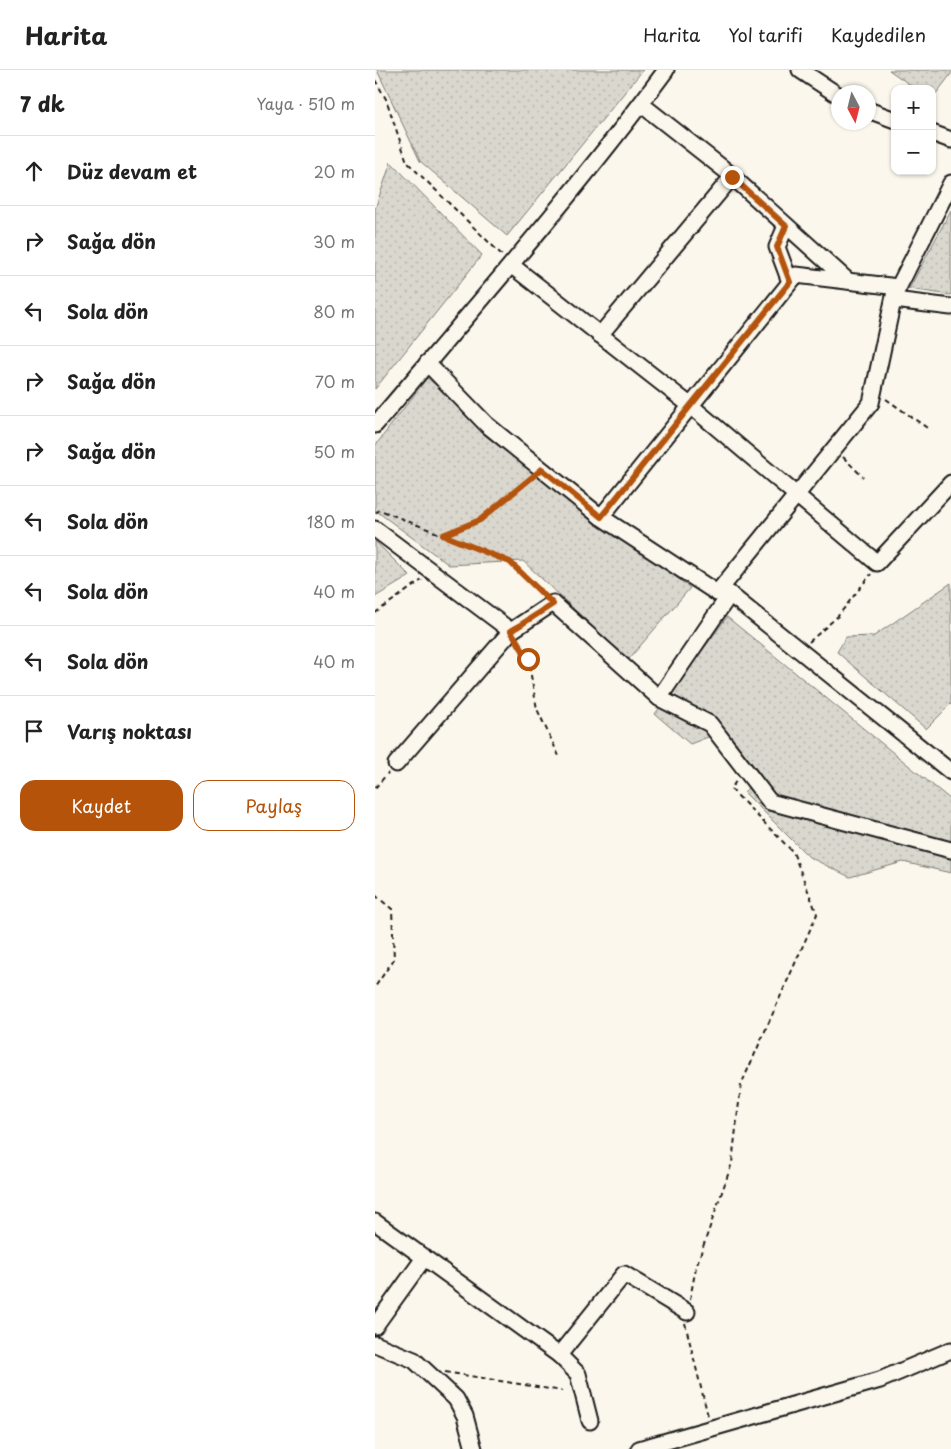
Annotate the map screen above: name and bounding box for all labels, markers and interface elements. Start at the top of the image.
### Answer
text: Harita [25,17,107,53]
text: Harita [643,21,700,48]
text: Yol tarifi [728,21,803,48]
text: Kaydedilen [831,21,926,48]
north arrow [831,85,876,130]
map controls [891,85,936,175]
button: + [891,85,936,130]
text: 7 dk [20,87,65,119]
text: Yaya · 510 m [257,91,355,115]
button: − [891,130,936,175]
icon: ahead [20,157,48,185]
text: Düz devam et [67,157,197,185]
text: 20 m [314,159,355,183]
route end [721,166,744,189]
icon: right [20,227,48,255]
text: Sağa dön [67,227,156,255]
text: 30 m [313,229,355,253]
icon: left [20,297,48,325]
text: Sola dön [67,297,148,325]
text: 80 m [313,299,355,323]
icon: right [20,367,48,395]
text: Sağa dön [67,367,156,395]
text: 70 m [315,369,355,393]
icon: right [20,437,48,465]
text: Sağa dön [67,437,156,465]
text: 50 m [314,439,355,463]
icon: left [20,507,48,535]
text: Sola dön [67,507,148,535]
text: 180 m [307,509,355,533]
icon: left [20,577,48,605]
text: Sola dön [67,577,148,605]
text: 40 m [313,579,355,603]
icon: left [20,647,48,675]
text: Sola dön [67,647,148,675]
route start [517,648,540,671]
text: 40 m [313,649,355,673]
icon: arrive [20,717,48,745]
text: Varış noktası [67,717,192,745]
button: Kaydet [20,780,183,831]
button: Paylaş [193,780,355,831]

